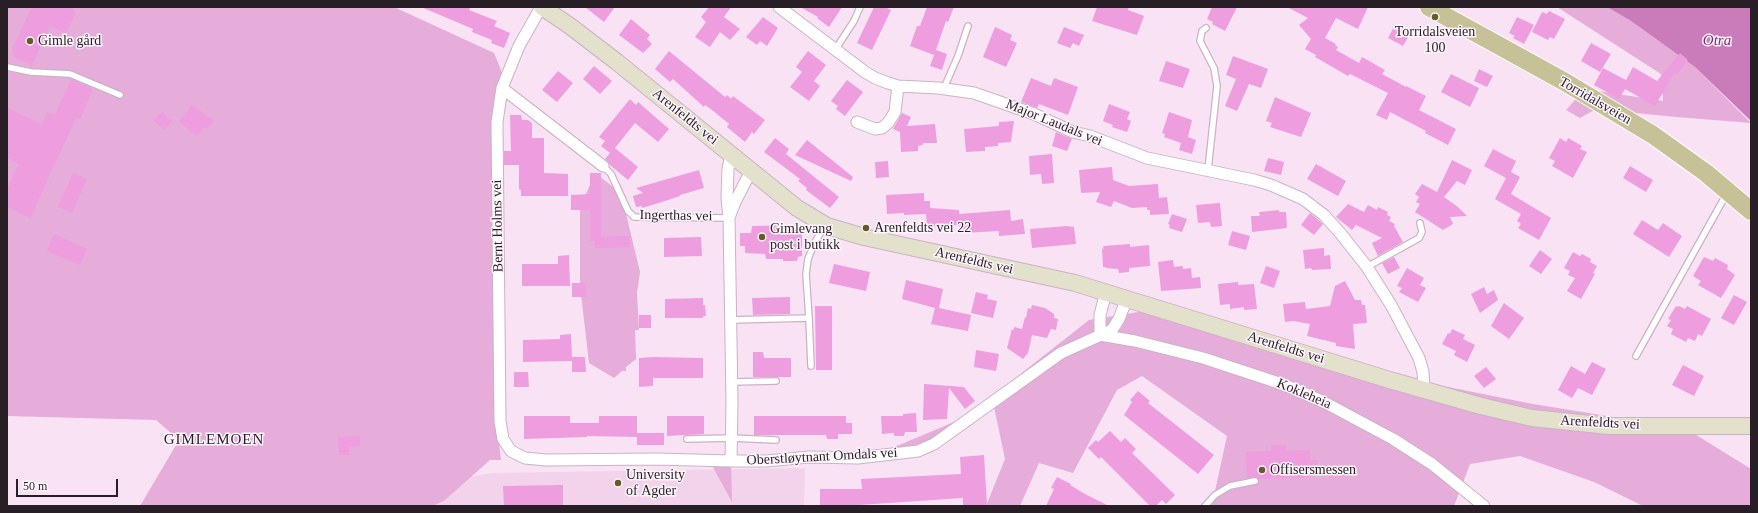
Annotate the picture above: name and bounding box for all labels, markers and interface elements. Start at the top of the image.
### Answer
marker: Torridalsveien 100 [1430,12,1440,22]
place label: Torridalsveien 100 [1395,24,1475,56]
water label: Otra [1703,32,1731,50]
place label: Gimle gård [38,33,101,49]
marker: Gimle gård [25,36,35,46]
street label: Torridalsveien [1556,74,1634,128]
street label: Arenfeldts vei [649,85,721,149]
street label: Major Laudals vei [1003,96,1105,150]
street label: Bernt Holms vei [489,180,507,272]
street label: Ingerthas vei [640,207,712,225]
place label: Arenfeldts vei 22 [874,220,971,236]
place label: Gimlevang post i butikk [770,221,840,254]
marker: Arenfeldts vei 22 [861,223,871,233]
marker: Gimlevang post i butikk [757,232,767,242]
street label: Arenfeldts vei [933,244,1015,278]
street label: Arenfeldts vei [1245,328,1327,368]
street label: Kokleheia [1274,375,1334,413]
street label: Arenfeldts vei [1560,413,1640,433]
district label: GIMLEMOEN [164,431,264,449]
street label: Oberstløytnant Omdals vei [746,445,898,469]
place label: Offisersmessen [1270,462,1356,478]
marker: Offisersmessen [1257,465,1267,475]
place label: University of Agder [626,467,685,500]
scale bar [18,471,120,497]
marker: University of Agder [613,478,623,488]
text: 50 m [23,479,47,493]

